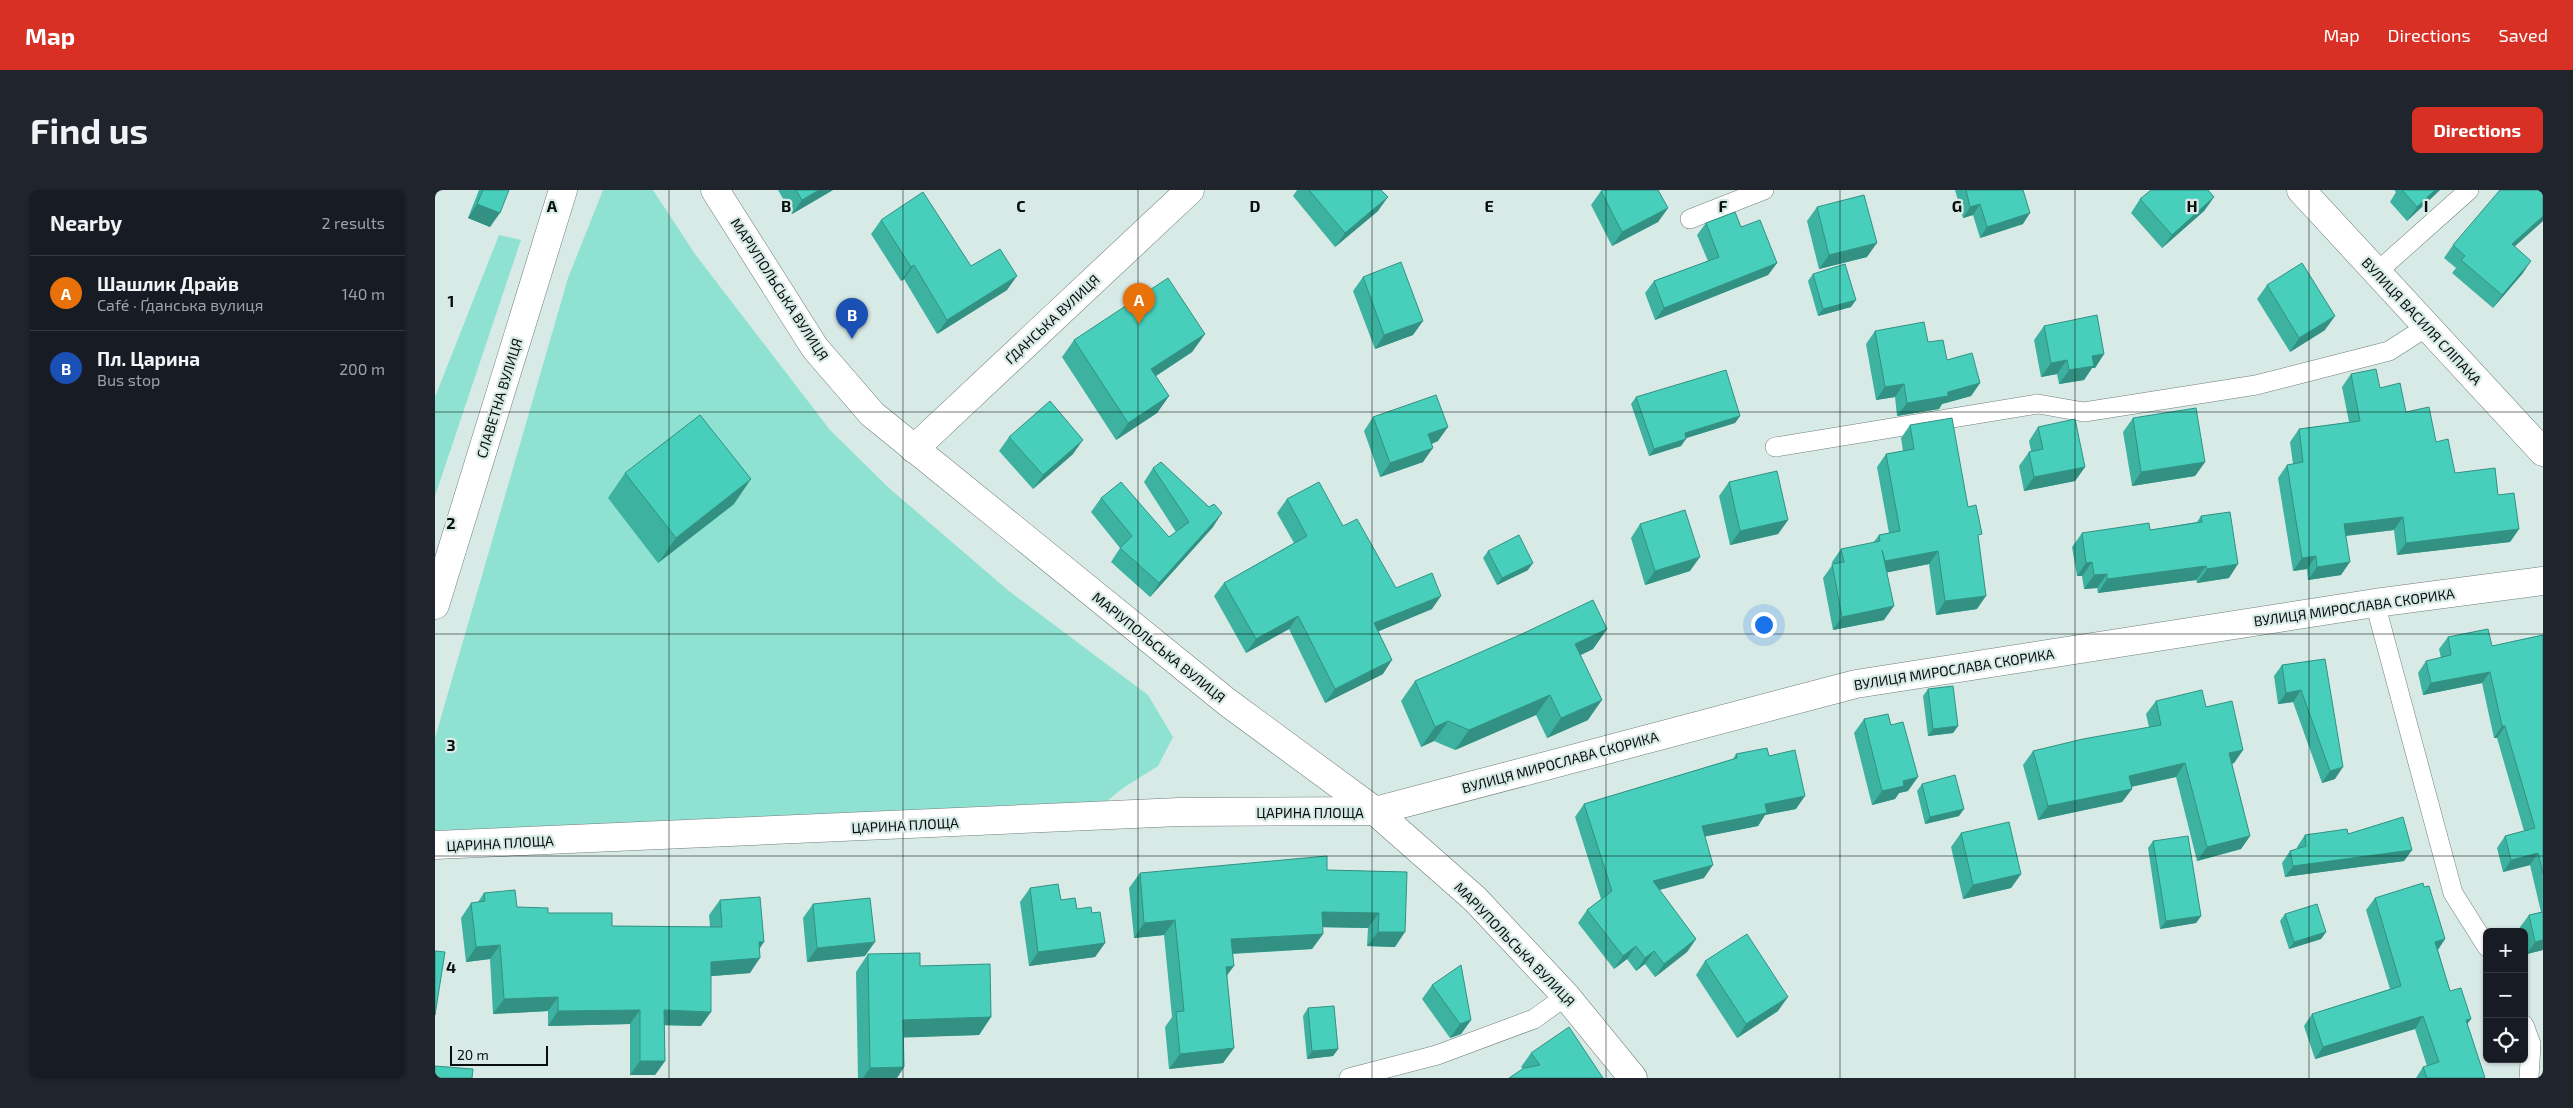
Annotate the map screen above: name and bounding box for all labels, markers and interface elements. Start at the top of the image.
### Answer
text: Map [25,21,75,50]
text: Map [2323,24,2360,46]
text: Directions [2388,24,2471,46]
text: Saved [2499,24,2548,46]
button: Directions [2412,107,2543,153]
text: Find us [30,109,148,151]
text: A [547,196,558,215]
text: B [781,196,791,215]
text: C [1016,196,1026,215]
text: D [1250,196,1261,215]
text: E [1484,196,1494,215]
text: F [1719,196,1728,215]
text: G [1952,196,1962,215]
text: H [2186,196,2198,215]
text: I [2424,196,2428,215]
text: Nearby [50,210,122,235]
text: 2 results [322,213,385,232]
street label: МАРІУПОЛЬСЬКА ВУЛИЦЯ [728,215,832,363]
street label: ВУЛИЦЯ ВАСИЛЯ СЛІПАКА [2359,254,2486,388]
street label: ҐДАНСЬКА ВУЛИЦЯ [1001,271,1103,367]
text: Шашлик Драйв [97,272,239,295]
pin: A [1123,283,1155,324]
text: A [61,284,71,303]
text: 140 m [342,284,385,303]
text: 1 [448,291,454,310]
text: Café · Ґданська вулиця [97,295,263,314]
pin: B [836,298,868,339]
street label: СЛАВЕТНА ВУЛИЦЯ [473,336,525,460]
text: Пл. Царина [97,347,200,370]
text: B [61,359,71,378]
text: 200 m [339,359,385,378]
text: Bus stop [97,370,160,389]
text: 2 [446,513,456,532]
street label: ВУЛИЦЯ МИРОСЛАВА СКОРИКА [2252,584,2456,630]
street label: МАРІУПОЛЬСЬКА ВУЛИЦЯ [1089,588,1229,706]
your location [1751,612,1777,638]
street label: ВУЛИЦЯ МИРОСЛАВА СКОРИКА [1853,645,2056,693]
street label: ВУЛИЦЯ МИРОСЛАВА СКОРИКА [1460,727,1660,796]
text: 3 [446,735,456,754]
street label: ЦАРИНА ПЛОЩА [1256,804,1364,821]
street label: ЦАРИНА ПЛОЩА [851,814,959,836]
street label: ЦАРИНА ПЛОЩА [446,832,554,854]
street label: МАРІУПОЛЬСЬКА ВУЛИЦЯ [1451,878,1579,1010]
map controls [2483,928,2528,1063]
button: + [2483,928,2528,973]
text: 4 [446,957,456,976]
button: − [2483,973,2528,1018]
button: locate [2483,1018,2528,1063]
scale bar [450,1043,547,1066]
text: 20 m [457,1046,489,1063]

